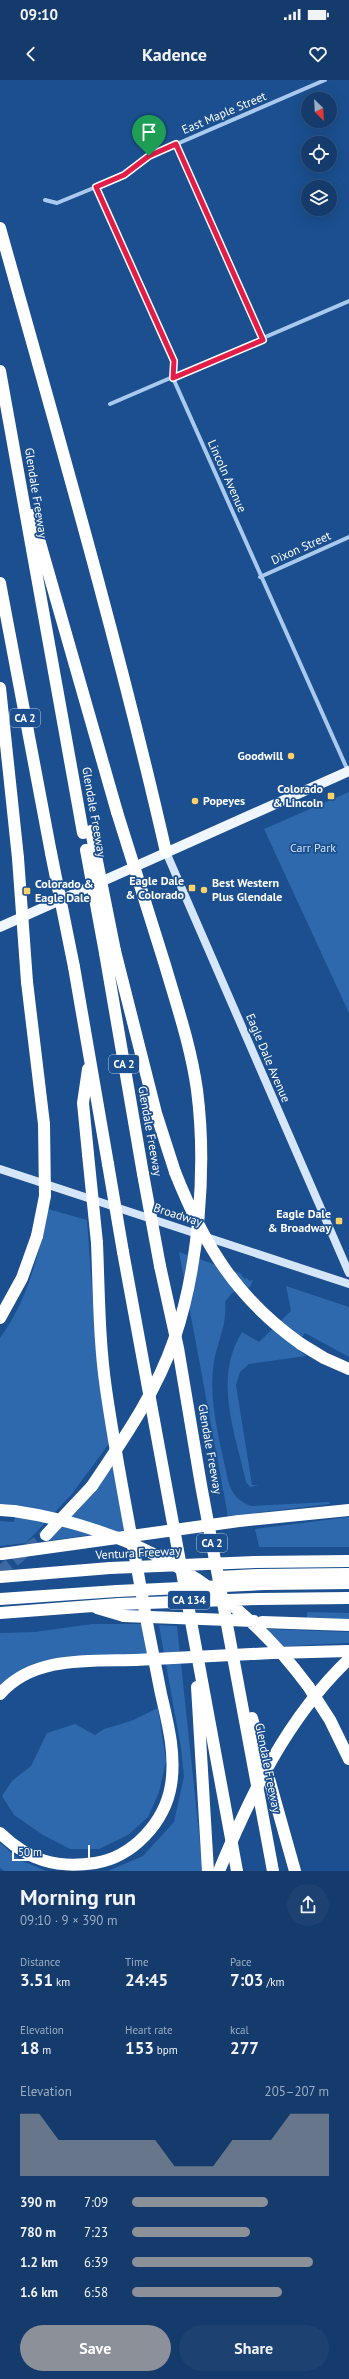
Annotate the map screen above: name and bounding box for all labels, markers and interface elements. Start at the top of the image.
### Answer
text: 09:10 [20,5,58,24]
icon: back [20,43,42,65]
text: Kadence [142,43,207,66]
icon: heart [307,43,329,65]
street label: East Maple Street [179,88,268,137]
north arrow [301,92,337,128]
map controls [301,92,337,216]
pin [132,115,166,156]
icon: arrive [138,121,160,143]
button: locate [301,136,337,172]
button: layers [301,180,337,216]
street label: Lincoln Avenue [205,437,250,514]
street label: Glendale Freeway [22,447,51,540]
street label: Dixon Street [269,528,333,567]
road number: CA 2 [10,709,40,727]
place label: Goodwill [237,748,283,763]
marker: Goodwill [286,751,296,761]
street label: Glendale Freeway [79,766,110,859]
place label: Colorado & Lincoln [273,781,324,810]
marker: Colorado & Lincoln [326,791,336,801]
place label: Popeyes [203,793,245,808]
marker: Popeyes [190,796,200,806]
park label: Carr Park [290,840,336,855]
place label: Eagle Dale & Colorado [126,873,185,902]
place label: Best Western Plus Glendale [212,875,282,904]
place label: Colorado & Eagle Dale [35,876,94,905]
marker: Eagle Dale & Colorado [187,883,197,893]
marker: Best Western Plus Glendale [199,885,209,895]
marker: Colorado & Eagle Dale [22,886,32,896]
street label: Eagle Dale Avenue [243,1011,294,1105]
road number: CA 2 [109,1055,139,1073]
street label: Glendale Freeway [135,1085,166,1178]
street label: Broadway [152,1200,205,1230]
place label: Eagle Dale & Broadway [268,1206,331,1235]
marker: Eagle Dale & Broadway [334,1216,344,1226]
street label: Glendale Freeway [195,1403,226,1496]
road number: CA 2 [197,1534,227,1552]
street label: Ventura Freeway [94,1543,181,1562]
road number: CA 134 [168,1591,210,1609]
street label: Glendale Freeway [252,1722,285,1815]
scale bar [12,1843,90,1862]
text: 50 m [18,1845,42,1859]
text: Morning run [20,1883,136,1911]
button: share [287,1884,329,1926]
text: 09:10 · 9 × 390 m [20,1912,117,1929]
text: Distance [20,1955,60,1969]
text: Time [125,1955,149,1969]
text: Pace [230,1955,252,1969]
text: 3.51 [20,1969,53,1991]
text: 24:45 [125,1969,168,1991]
text: 7:03 [230,1969,264,1991]
text: km [53,1975,70,1989]
text: /km [264,1975,285,1989]
text: Elevation [20,2023,64,2037]
text: Heart rate [125,2023,173,2037]
text: kcal [230,2023,249,2037]
text: 18 [20,2037,39,2059]
text: 153 [125,2037,154,2059]
text: 277 [230,2037,259,2059]
text: m [39,2043,51,2057]
text: bpm [154,2043,178,2057]
text: Elevation [20,2083,72,2100]
text: 205–207 m [265,2083,329,2100]
text: 390 m [20,2194,56,2211]
text: 7:09 [84,2194,108,2211]
text: 780 m [20,2224,56,2241]
text: 7:23 [84,2224,108,2241]
text: 1.2 km [20,2254,58,2271]
text: 6:39 [84,2254,108,2271]
text: 1.6 km [20,2284,58,2301]
text: 6:58 [84,2284,108,2301]
button: Save [20,2325,171,2371]
button: Share [179,2325,329,2371]

